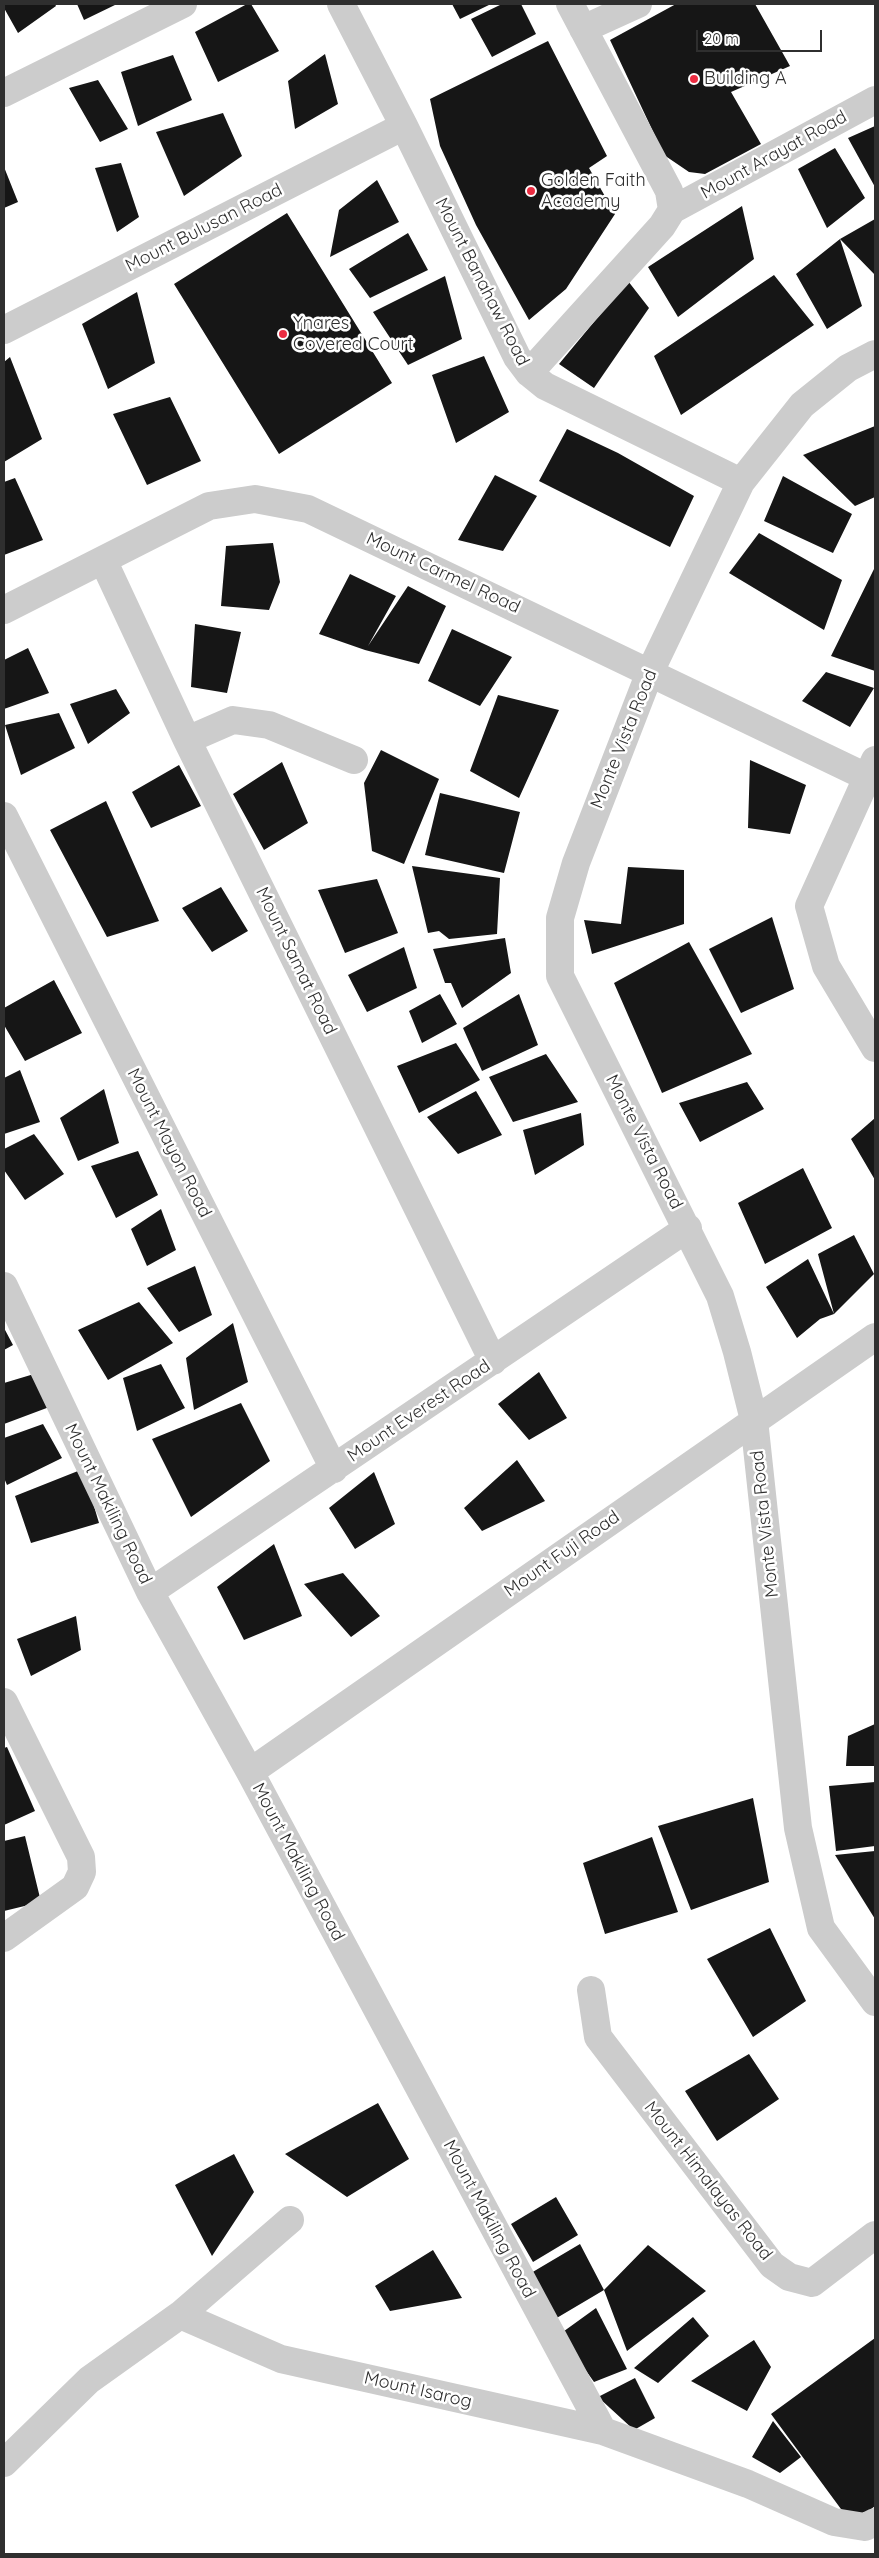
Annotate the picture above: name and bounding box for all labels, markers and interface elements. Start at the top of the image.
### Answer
scale bar [699,20,825,52]
text: 20 m [704,29,739,48]
place label: Building A [704,68,787,90]
marker: Building A [688,73,700,85]
street label: Mount Arayat Road [697,106,851,204]
place label: Golden Faith Academy [541,170,646,212]
street label: Mount Bulusan Road [122,179,286,277]
marker: Golden Faith Academy [525,185,537,197]
street label: Mount Banahaw Road [430,194,534,370]
place label: Ynares Covered Court [293,313,414,356]
marker: Ynares Covered Court [277,328,289,340]
street label: Mount Carmel Road [363,528,523,618]
street label: Monte Vista Road [586,666,662,812]
street label: Mount Samat Road [251,884,341,1038]
street label: Mount Mayon Road [122,1065,216,1221]
street label: Monte Vista Road [601,1071,687,1213]
street label: Mount Everest Road [343,1355,495,1467]
street label: Mount Makiling Road [60,1420,156,1588]
street label: Monte Vista Road [747,1449,783,1599]
street label: Mount Fuji Road [500,1506,624,1602]
street label: Mount Makiling Road [247,1779,349,1945]
street label: Mount Himalayas Road [639,2097,777,2265]
street label: Mount Makiling Road [438,2136,540,2302]
street label: Mount Isarog [362,2367,474,2413]

